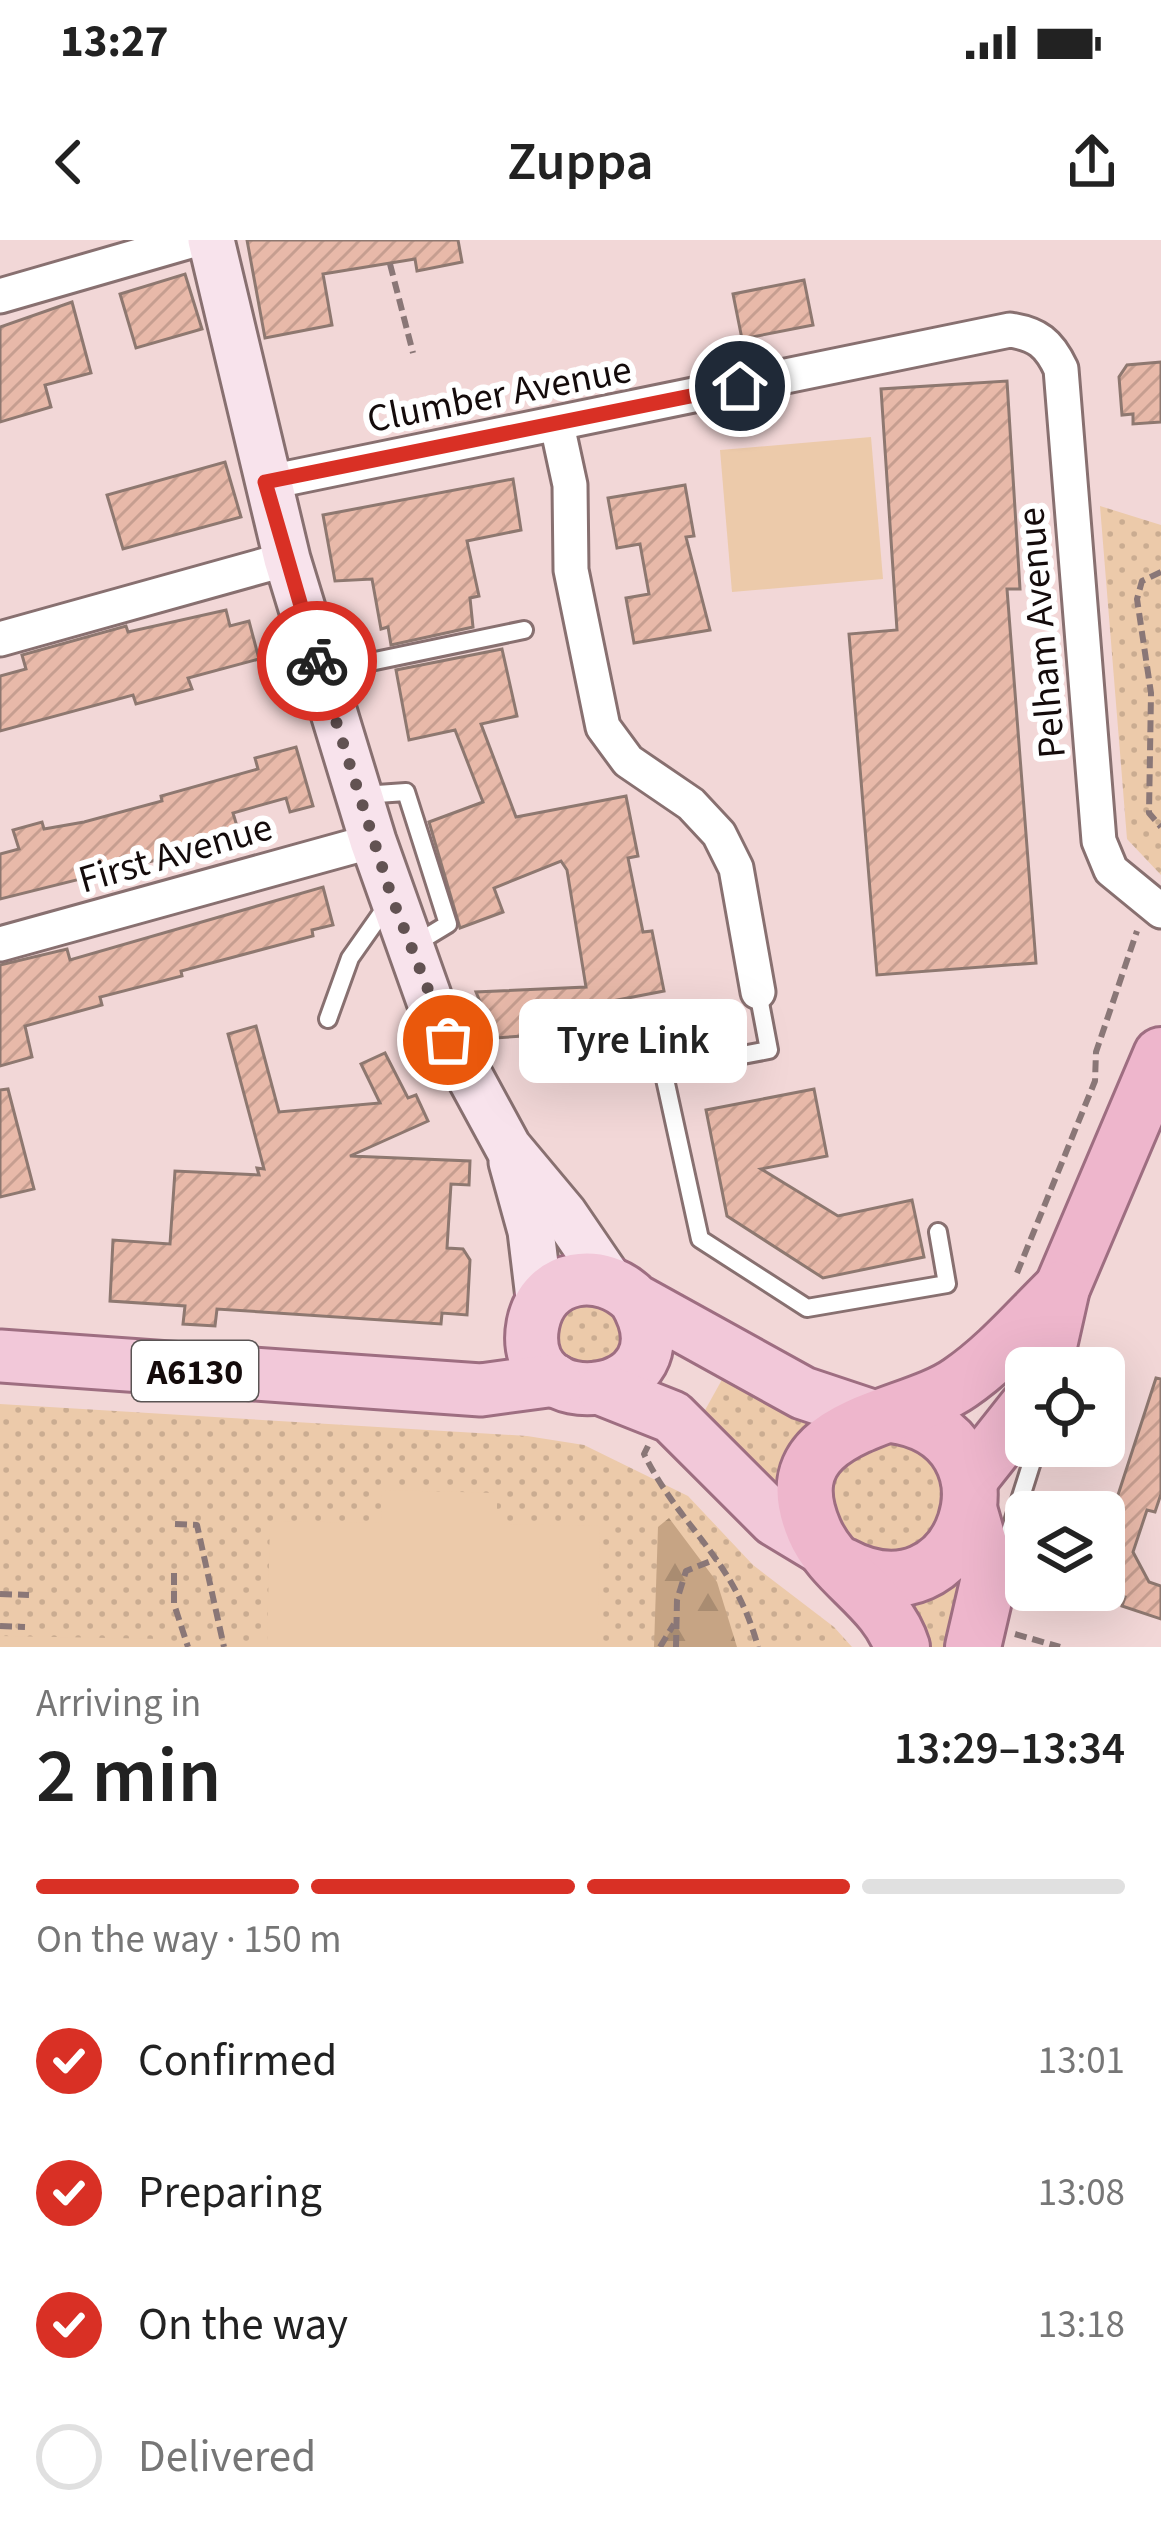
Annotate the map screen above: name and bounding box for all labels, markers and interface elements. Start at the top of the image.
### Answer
text: 13:27 [60,10,169,74]
text: Zuppa [507,124,654,201]
icon: back [36,129,102,195]
icon: share [1059,129,1125,195]
pin [689,335,791,437]
street label: Clumber Avenue [362,342,636,448]
icon: home [707,353,773,419]
street label: Pelham Avenue [1003,505,1081,761]
courier [257,601,377,721]
icon: bike [284,628,350,694]
street label: First Avenue [72,800,279,908]
pin [397,989,499,1091]
callout: Tyre Link [520,998,748,1082]
icon: bag [415,1007,481,1073]
text: Tyre Link [556,1013,710,1069]
road number: A6130 [132,1341,258,1401]
map controls [1005,1347,1125,1611]
button: locate [1005,1347,1125,1467]
button: layers [1005,1491,1125,1611]
text: Arriving in [36,1676,201,1732]
text: 13:29–13:34 [894,1717,1125,1781]
text: 2 min [36,1721,221,1832]
text: On the way · 150 m [36,1912,342,1968]
icon: check [36,2028,102,2094]
text: Confirmed [138,2029,337,2093]
text: 13:01 [1038,2033,1125,2089]
icon: check [36,2160,102,2226]
text: Preparing [138,2161,322,2225]
text: 13:08 [1038,2165,1125,2221]
icon: check [36,2292,102,2358]
text: On the way [138,2293,348,2357]
text: 13:18 [1038,2297,1125,2353]
text: Delivered [138,2425,316,2489]

